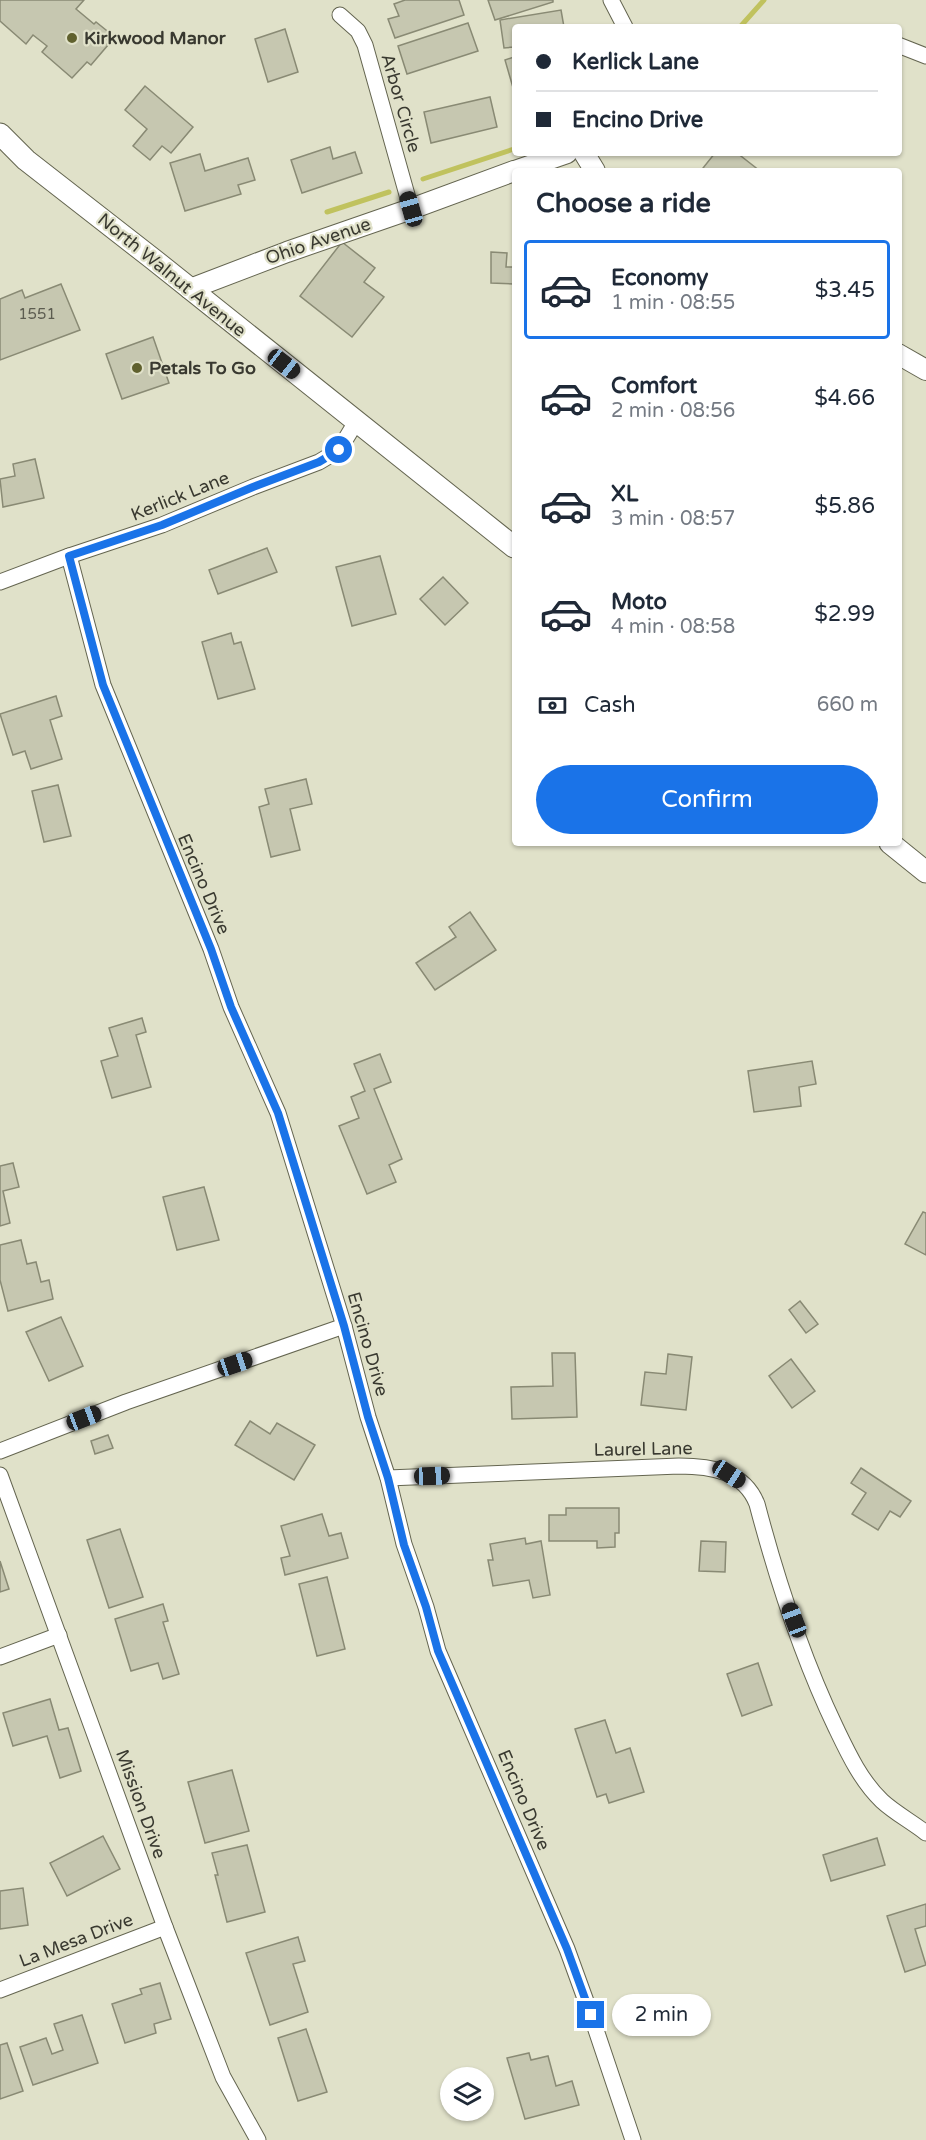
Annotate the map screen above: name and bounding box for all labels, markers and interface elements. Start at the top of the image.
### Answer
place label: Kirkwood Manor [84,27,227,49]
marker: Kirkwood Manor [65,31,79,45]
text: Kerlick Lane [572,49,699,75]
street label: Arbor Circle [376,51,426,155]
text: Encino Drive [572,107,703,133]
text: Choose a ride [536,187,711,220]
car [397,189,425,229]
street label: North Walnut Avenue [93,208,251,342]
street label: Ohio Avenue [262,213,374,269]
icon: car [539,263,593,317]
text: Economy [611,265,708,291]
text: $3.45 [815,277,875,303]
text: 1 min · 08:55 [611,291,735,315]
house number: 1551 [18,305,56,323]
car [264,346,304,382]
place label: Petals To Go [149,357,256,379]
marker: Petals To Go [130,361,144,375]
icon: car [539,371,593,425]
text: Comfort [611,373,697,399]
text: $4.66 [814,385,875,411]
text: 2 min · 08:56 [611,399,735,423]
route start [325,436,352,463]
street label: Kerlick Lane [128,466,232,526]
icon: car [539,479,593,533]
text: XL [611,481,638,507]
text: $5.86 [815,493,875,519]
text: 3 min · 08:57 [611,507,735,531]
icon: car [539,587,593,641]
text: Moto [611,589,667,615]
text: $2.99 [814,601,875,627]
text: 4 min · 08:58 [611,615,735,639]
icon: cash [536,689,569,722]
text: Cash [584,692,636,718]
text: 660 m [817,693,878,717]
button: Confirm [536,765,878,834]
street label: Encino Drive [173,830,235,938]
street label: Encino Drive [343,1289,393,1399]
car [215,1350,255,1378]
car [64,1403,104,1433]
street label: Laurel Lane [593,1437,693,1461]
car [709,1457,749,1491]
car [414,1466,450,1486]
car [779,1600,809,1640]
street label: Mission Drive [111,1746,171,1862]
street label: Encino Drive [493,1746,555,1854]
street label: La Mesa Drive [16,1908,136,1972]
callout: 2 min [612,1994,711,2036]
route end [577,2001,604,2028]
text: 2 min [635,2003,688,2027]
map controls [440,2067,494,2121]
button: layers [440,2067,494,2121]

